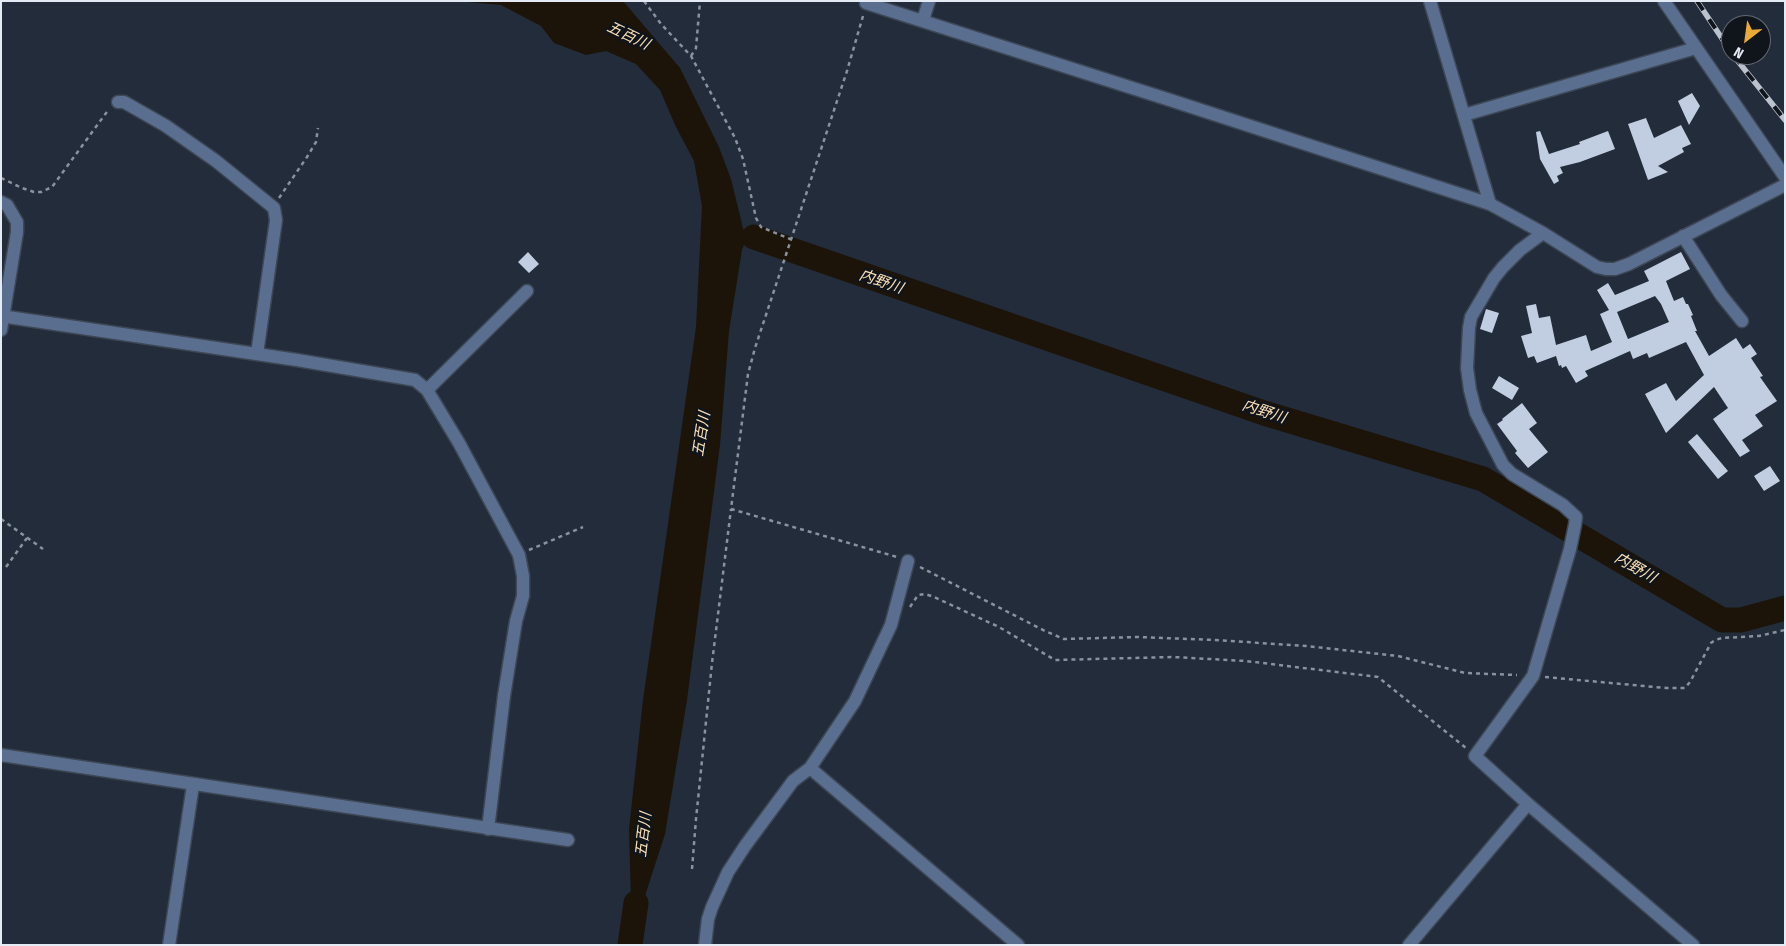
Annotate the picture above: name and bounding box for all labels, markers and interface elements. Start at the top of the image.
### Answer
north arrow [1721,15,1771,65]
water label: 五百川 [604,18,652,54]
text: N [1731,43,1747,62]
water label: 内野川 [857,266,905,298]
water label: 内野川 [1240,396,1288,428]
water label: 五百川 [690,410,714,458]
water label: 内野川 [1611,549,1659,587]
water label: 五百川 [632,812,656,858]

